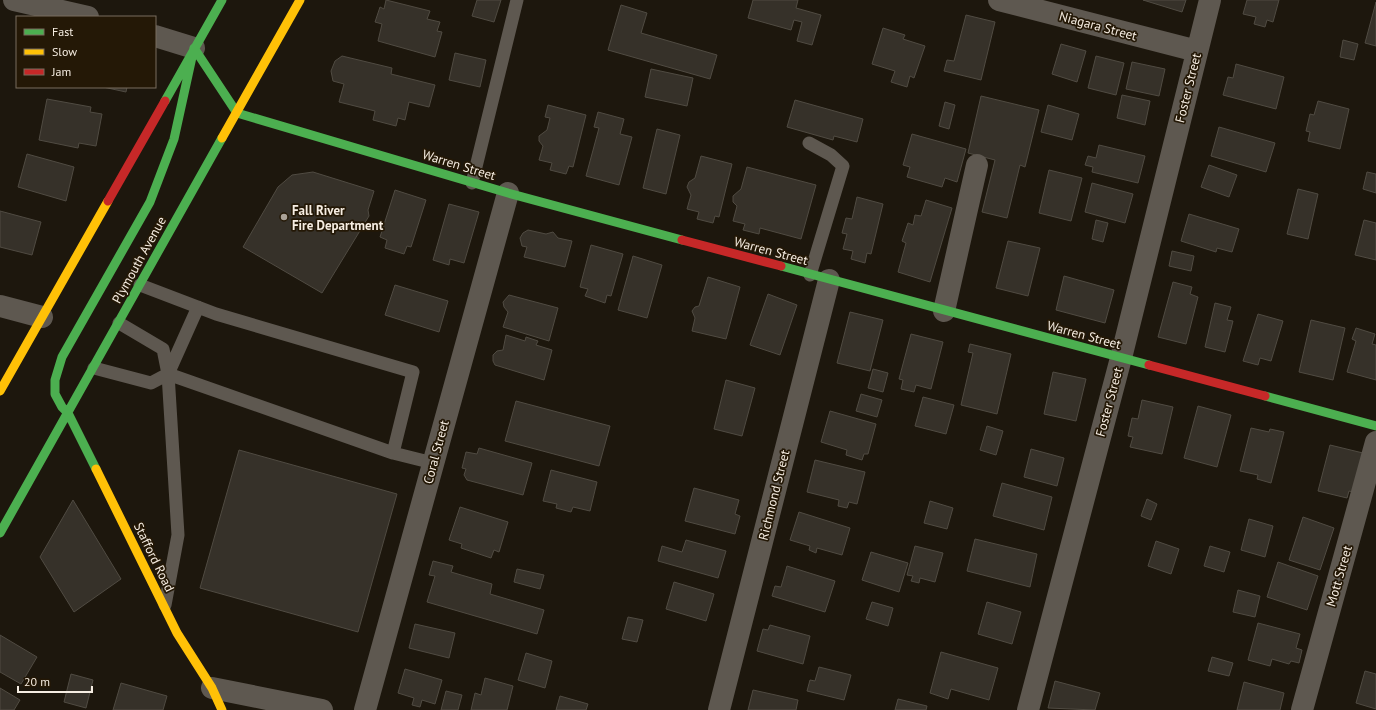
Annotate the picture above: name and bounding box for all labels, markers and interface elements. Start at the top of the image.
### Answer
street label: Niagara Street [1057,7,1139,45]
legend [16,16,156,88]
text: Fast [52,24,73,39]
text: Slow [52,44,77,59]
street label: Foster Street [1171,51,1205,125]
text: Jam [51,64,71,79]
street label: Warren Street [420,146,498,184]
place label: Fall River Fire Department [292,202,384,234]
marker: Fall River Fire Department [279,212,289,222]
street label: Plymouth Avenue [108,214,170,306]
street label: Warren Street [732,233,810,269]
street label: Warren Street [1045,317,1123,353]
street label: Foster Street [1092,365,1127,439]
street label: Coral Street [419,418,453,486]
street label: Richmond Street [755,447,794,542]
street label: Stafford Road [130,519,178,595]
street label: Mott Street [1322,543,1356,609]
scale bar [18,668,92,694]
text: 20 m [24,674,50,689]

